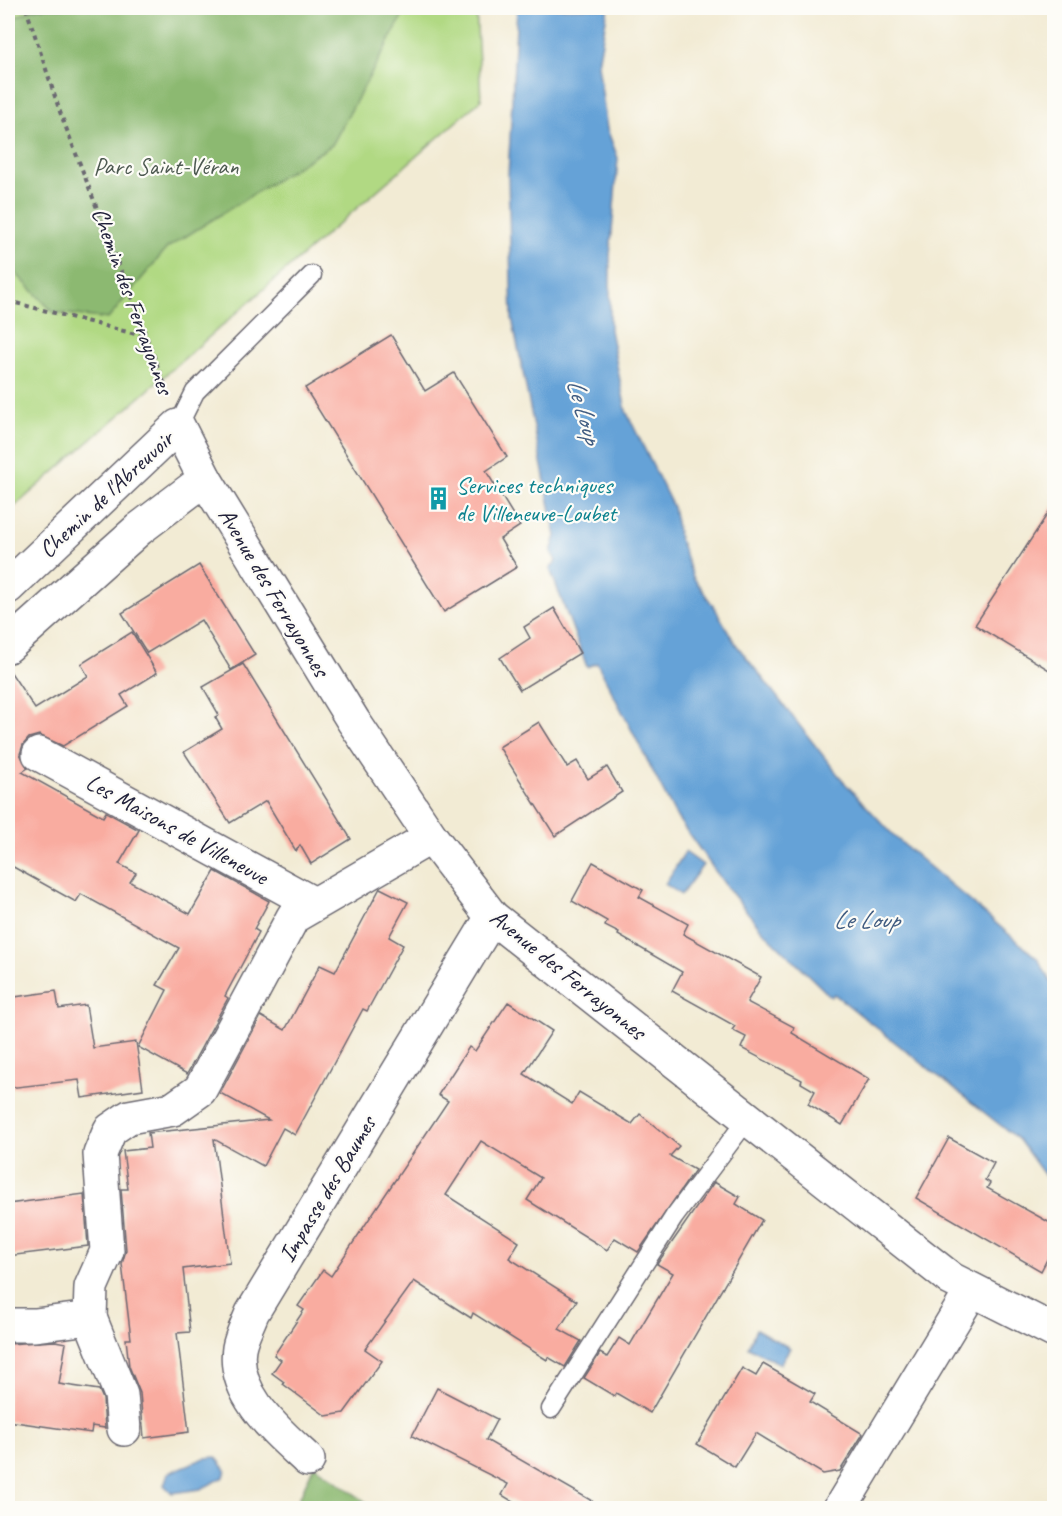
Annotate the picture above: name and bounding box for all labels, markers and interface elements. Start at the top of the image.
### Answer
park label: Parc Saint-Véran [93,151,239,181]
street label: Chemin des Ferrayonnes [85,203,181,400]
water label: Le Loup [559,375,610,450]
street label: Chemin de l'Abreuvoir [32,422,181,564]
place label: Services techniques de Villeneuve-Loubet [456,470,618,528]
building icon: Services techniques de Villeneuve-Loubet [425,486,451,512]
street label: Avenue des Ferrayonnes [212,502,338,684]
street label: Les Maisons de Villeneuve [81,767,275,892]
street label: Avenue des Ferrayonnes [484,902,654,1048]
water label: Le Loup [833,903,902,936]
street label: Impasse des Baumes [272,1109,383,1267]

